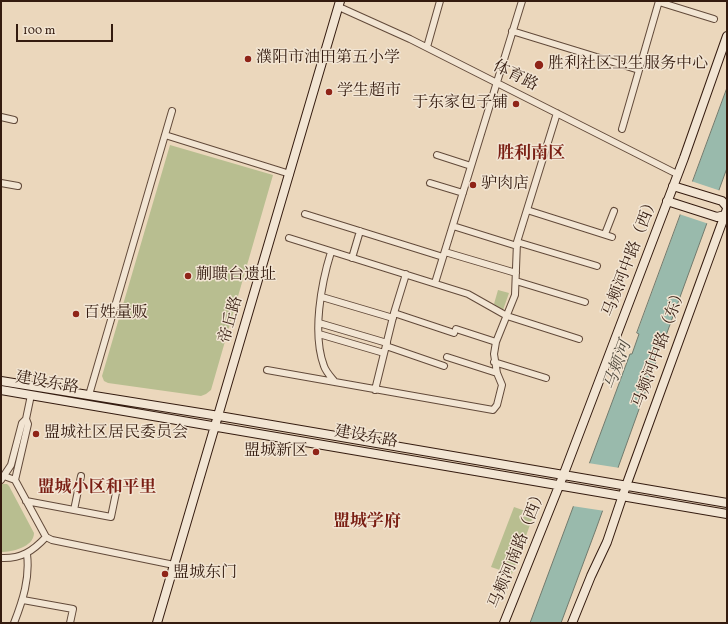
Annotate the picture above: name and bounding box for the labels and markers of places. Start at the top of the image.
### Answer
place label: 濮阳市油田第五小学 [256,49,400,69]
marker: 濮阳市油田第五小学 [243,54,253,64]
place label: 胜利社区卫生服务中心 [548,55,708,75]
marker: 胜利社区卫生服务中心 [533,59,545,71]
place label: 学生超市 [337,82,401,102]
marker: 学生超市 [324,87,334,97]
place label: 于东家包子铺 [412,94,508,114]
marker: 于东家包子铺 [511,99,521,109]
place label: 驴肉店 [481,175,529,195]
marker: 驴肉店 [468,180,478,190]
place label: 蒯聩台遗址 [196,266,276,286]
marker: 蒯聩台遗址 [183,271,193,281]
place label: 百姓量贩 [84,304,148,324]
marker: 百姓量贩 [71,309,81,319]
place label: 盟城社区居民委员会 [44,424,188,444]
marker: 盟城社区居民委员会 [31,429,41,439]
place label: 盟城新区 [244,442,308,462]
marker: 盟城新区 [311,447,321,457]
place label: 盟城东门 [173,564,237,584]
marker: 盟城东门 [160,569,170,579]

